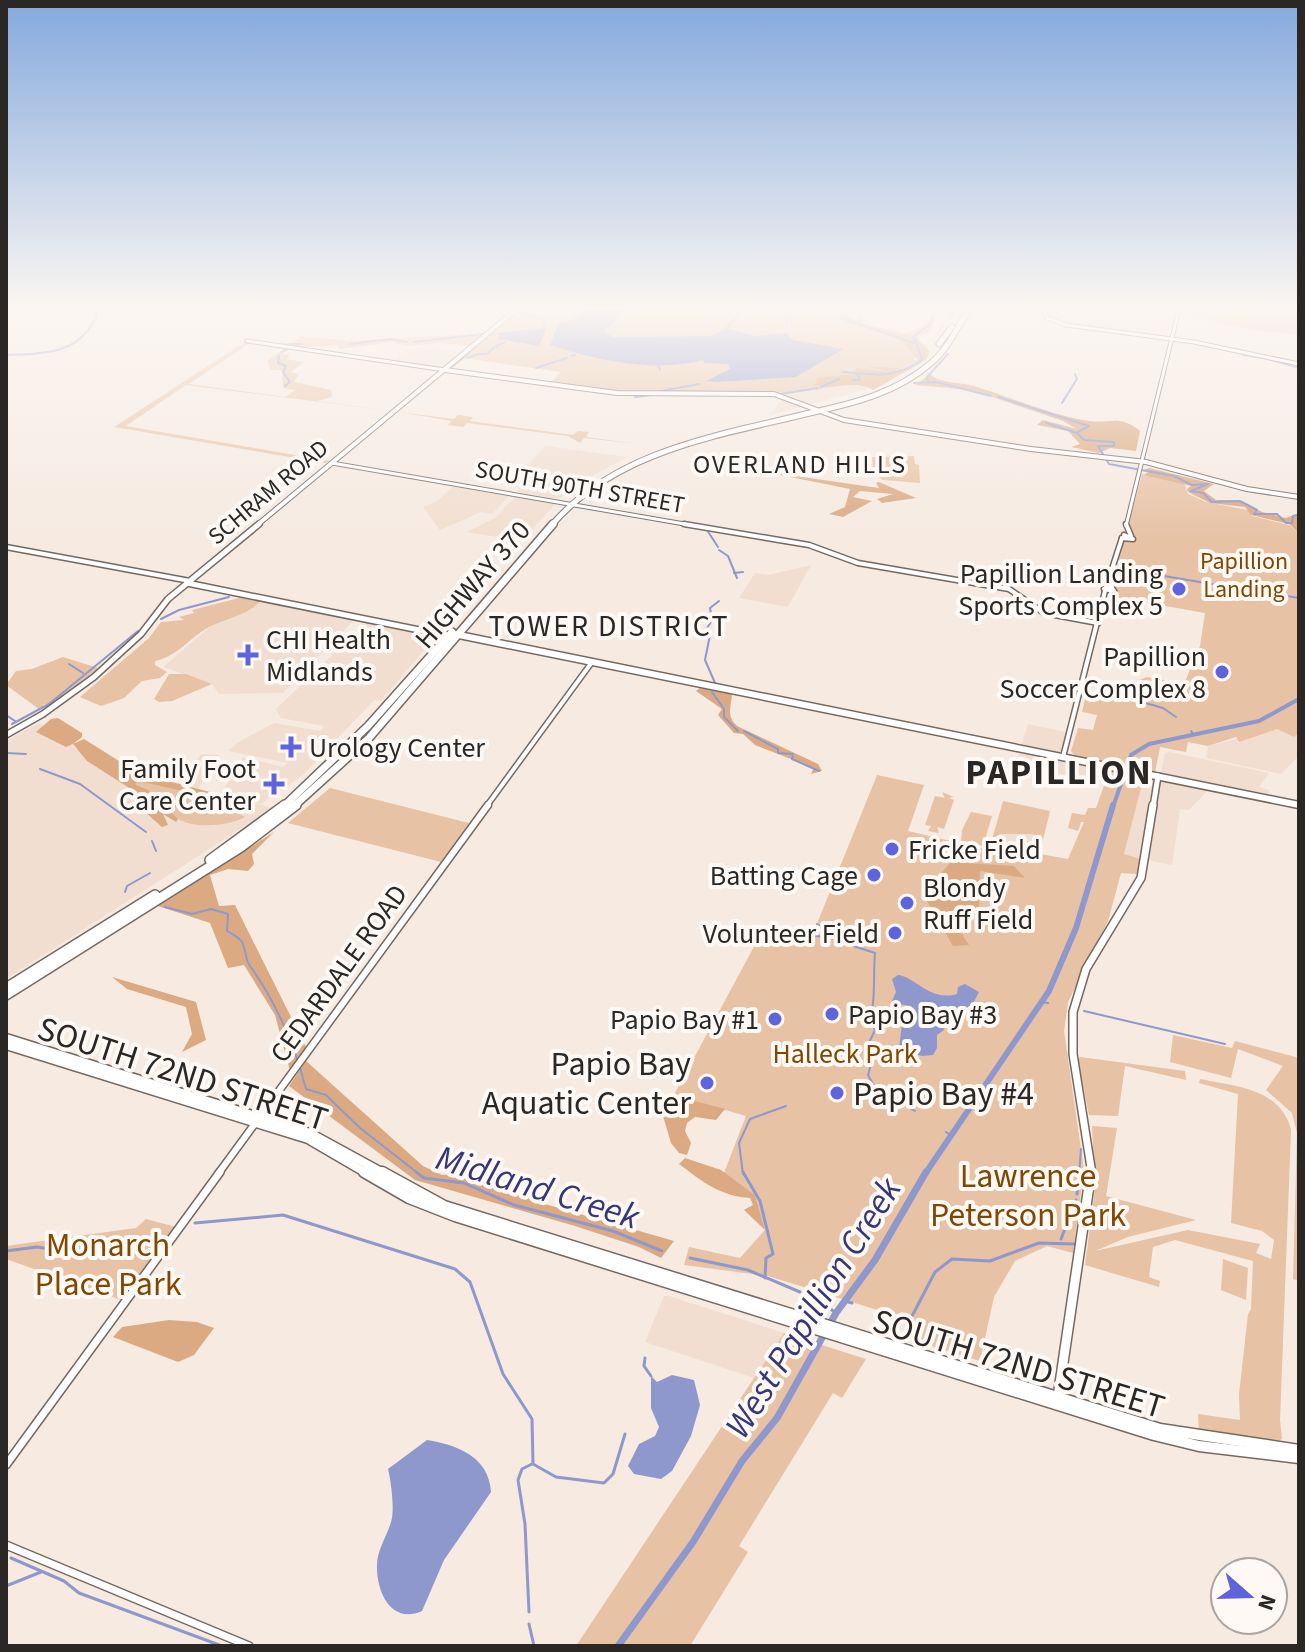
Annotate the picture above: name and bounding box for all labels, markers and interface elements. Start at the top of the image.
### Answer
street label: SCHRAM ROAD [200,431,336,553]
district label: OVERLAND HILLS [693,446,907,483]
street label: SOUTH 90TH STREET [473,452,687,523]
street label: HIGHWAY 370 [406,512,540,658]
park label: Papillion Landing [1200,544,1288,607]
place label: Papillion Landing Sports Complex 5 [958,554,1163,626]
marker: Papillion Landing Sports Complex 5 [1170,580,1188,598]
district label: TOWER DISTRICT [488,605,730,648]
place label: CHI Health Midlands [266,620,391,692]
place label: Papillion Soccer Complex 8 [1000,637,1206,709]
marker: CHI Health Midlands [237,644,259,666]
marker: Papillion Soccer Complex 8 [1213,663,1231,681]
place label: Urology Center [309,728,485,768]
marker: Urology Center [280,736,302,758]
district label: PAPILLION [965,747,1153,798]
place label: Family Foot Care Center [119,749,257,821]
marker: Family Foot Care Center [263,773,285,795]
place label: Fricke Field [908,830,1041,870]
marker: Fricke Field [883,840,901,858]
place label: Batting Cage [710,856,858,896]
marker: Batting Cage [865,866,883,884]
place label: Blondy Ruff Field [923,868,1033,940]
street label: CEDARDALE ROAD [260,876,417,1071]
marker: Blondy Ruff Field [898,894,916,912]
place label: Volunteer Field [703,914,879,954]
marker: Volunteer Field [886,924,904,942]
place label: Papio Bay #3 [848,995,997,1035]
place label: Papio Bay #1 [610,1000,759,1040]
street label: SOUTH 72ND STREET [31,1004,334,1144]
marker: Papio Bay #3 [823,1005,841,1023]
marker: Papio Bay #1 [766,1010,784,1028]
park label: Halleck Park [772,1034,918,1074]
place label: Papio Bay Aquatic Center [482,1040,691,1128]
place label: Papio Bay #4 [853,1070,1034,1119]
marker: Papio Bay Aquatic Center [698,1074,716,1092]
marker: Papio Bay #4 [828,1084,846,1102]
water label: Midland Creek [430,1132,646,1243]
park label: Lawrence Peterson Park [930,1152,1126,1240]
water label: West Papillion Creek [713,1167,914,1448]
park label: Monarch Place Park [34,1221,182,1309]
street label: SOUTH 72ND STREET [867,1297,1170,1432]
north arrow [1209,1556,1289,1636]
text: N [1249,1590,1284,1615]

